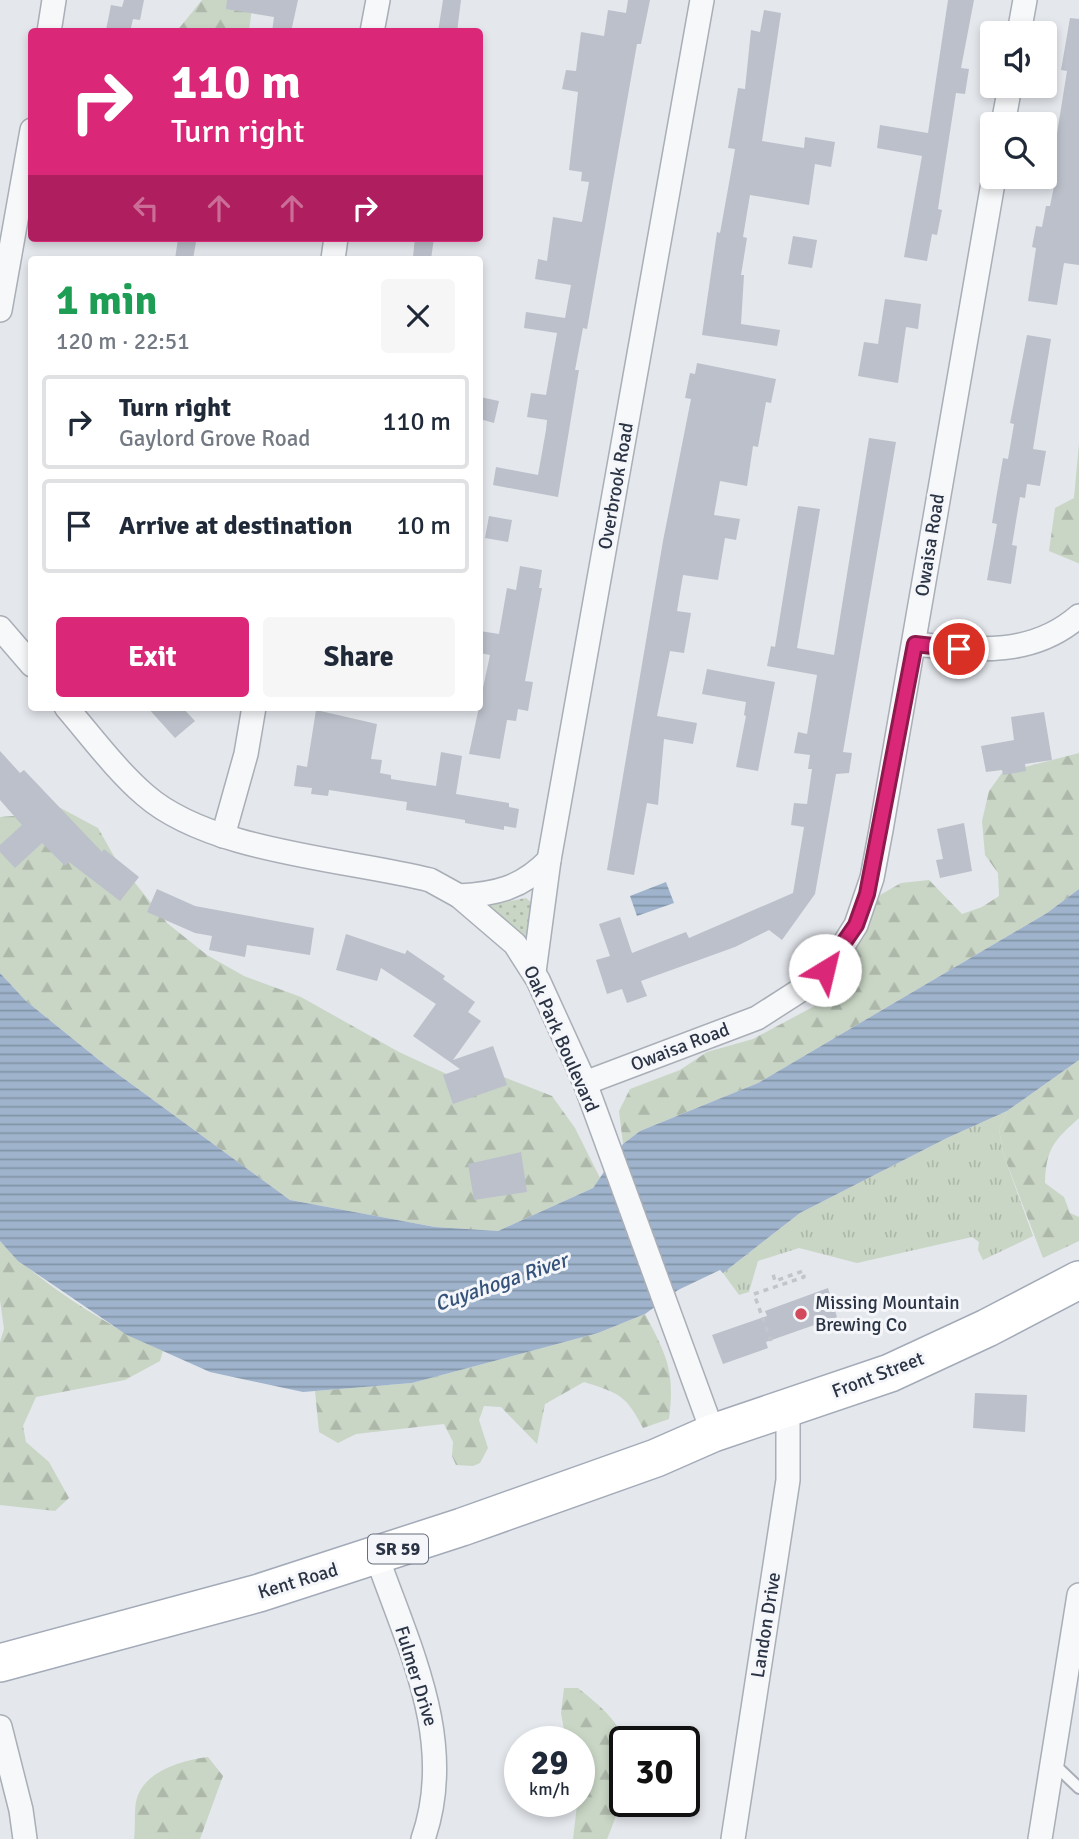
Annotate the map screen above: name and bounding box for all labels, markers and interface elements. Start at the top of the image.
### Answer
map controls [980,21,1057,189]
button: sound [980,21,1057,98]
text: 110 m [171,52,301,112]
icon: right [56,56,147,147]
text: Turn right [171,112,304,151]
button: search [980,112,1057,189]
icon: left [127,189,165,227]
icon: ahead [200,189,238,227]
icon: ahead [273,189,311,227]
icon: right [346,189,384,227]
text: 1 min [56,275,157,326]
button: close [381,279,455,353]
text: 120 m · 22:51 [56,327,190,356]
text: Turn right [119,392,231,424]
icon: right [60,403,98,441]
text: 110 m [382,406,451,438]
street label: Overbrook Road [593,421,639,551]
text: Gaylord Grove Road [119,424,310,453]
street label: Owaisa Road [910,492,950,598]
icon: arrive [60,507,98,545]
text: Arrive at destination [119,510,352,542]
text: 10 m [396,510,451,542]
button: Exit [56,617,249,697]
button: Share [263,617,455,697]
pin [929,619,989,679]
icon: arrive [940,630,978,668]
position arrow [788,933,862,1007]
street label: Oak Park Boulevard [518,962,604,1116]
street label: Owaisa Road [627,1017,733,1077]
water label: Cuyahoga River [431,1246,574,1317]
place label: Missing Mountain Brewing Co [815,1291,960,1337]
marker: Missing Mountain Brewing Co [793,1306,809,1322]
street label: Front Street [829,1346,928,1404]
road number: SR 59 [368,1534,428,1564]
street label: Kent Road [255,1557,341,1605]
street label: Landon Drive [746,1570,786,1680]
street label: Fulmer Drive [389,1623,443,1729]
speed limit sign: 30 [609,1726,700,1817]
text: 29 [531,1741,568,1784]
text: km/h [529,1778,570,1800]

